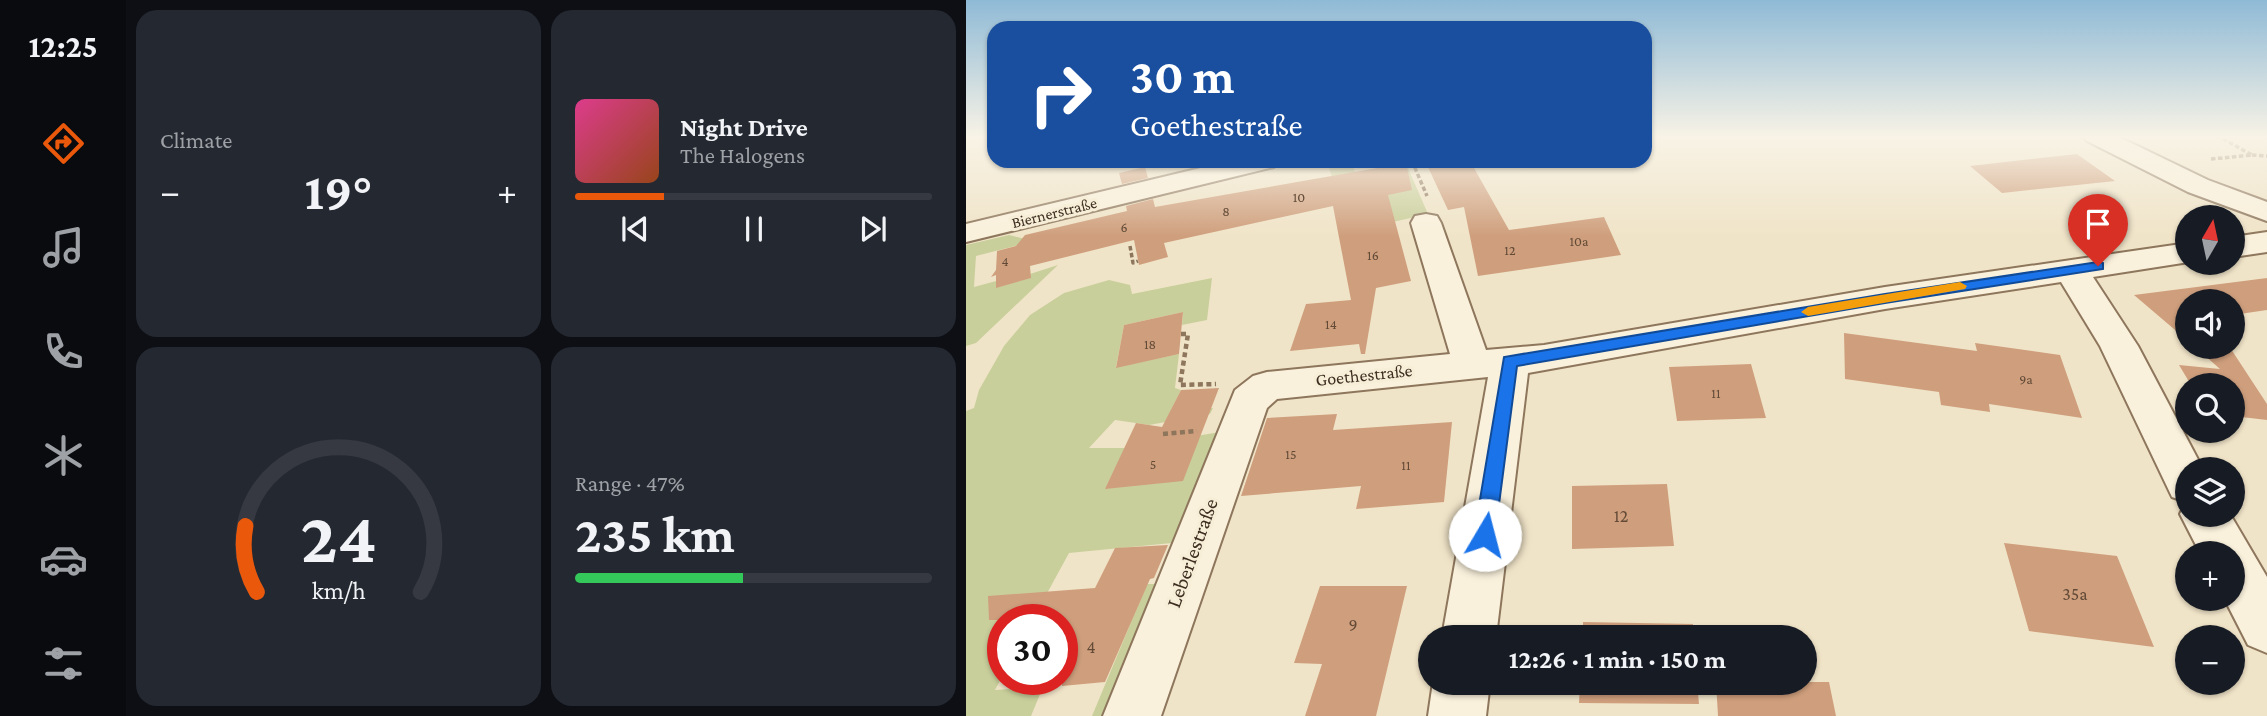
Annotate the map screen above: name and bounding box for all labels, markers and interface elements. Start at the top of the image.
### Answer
text: 12:25 [28,28,98,64]
icon: right [1015,49,1106,140]
text: 30 m [1130,49,1235,104]
text: Goethestraße [1130,107,1303,143]
text: Night Drive [680,113,808,142]
icon: directions [39,119,88,168]
text: Climate [160,127,232,153]
text: The Halogens [680,142,805,168]
text: 19° [304,162,373,220]
text: − [160,170,180,212]
text: + [497,170,517,212]
house number: 10 [1293,189,1305,205]
street label: Biernerstraße [1010,194,1098,231]
pin [2068,194,2128,266]
house number: 8 [1222,203,1230,219]
icon: arrive [2079,205,2117,243]
north arrow [2175,205,2245,275]
map controls [2175,205,2245,695]
icon: previous [616,210,654,248]
icon: pause [735,210,773,248]
icon: next [854,210,892,248]
house number: 6 [1120,219,1128,235]
icon: music [39,223,88,272]
house number: 10a [1569,233,1589,249]
house number: 12 [1504,242,1516,258]
house number: 16 [1367,247,1379,263]
house number: 4 [1001,253,1009,269]
button: sound [2175,289,2245,359]
house number: 14 [1325,316,1337,332]
icon: phone [39,327,88,376]
house number: 18 [1144,336,1156,352]
street label: Goethestraße [1315,360,1413,390]
house number: 9a [2019,371,2033,387]
button: search [2175,373,2245,443]
house number: 11 [1711,385,1721,401]
icon: climate [39,431,88,480]
house number: 15 [1285,446,1297,462]
house number: 5 [1150,456,1156,472]
house number: 11 [1401,457,1411,473]
button: layers [2175,457,2245,527]
text: Range · 47% [575,470,685,496]
street label: Leberlestraße [1161,495,1223,611]
text: 24 [300,498,377,579]
position arrow [1448,498,1522,572]
text: 235 km [575,505,735,563]
house number: 12 [1614,506,1628,526]
icon: car [39,535,88,584]
button: + [2175,541,2245,611]
text: km/h [312,577,365,604]
house number: 35a [2062,584,2088,604]
speed limit sign: 30 [987,604,1078,695]
house number: 9 [1348,615,1358,635]
button: − [2175,625,2245,695]
house number: 4 [1086,637,1096,657]
icon: filters [39,639,88,688]
text: 12:26 · 1 min · 150 m [1509,645,1726,674]

